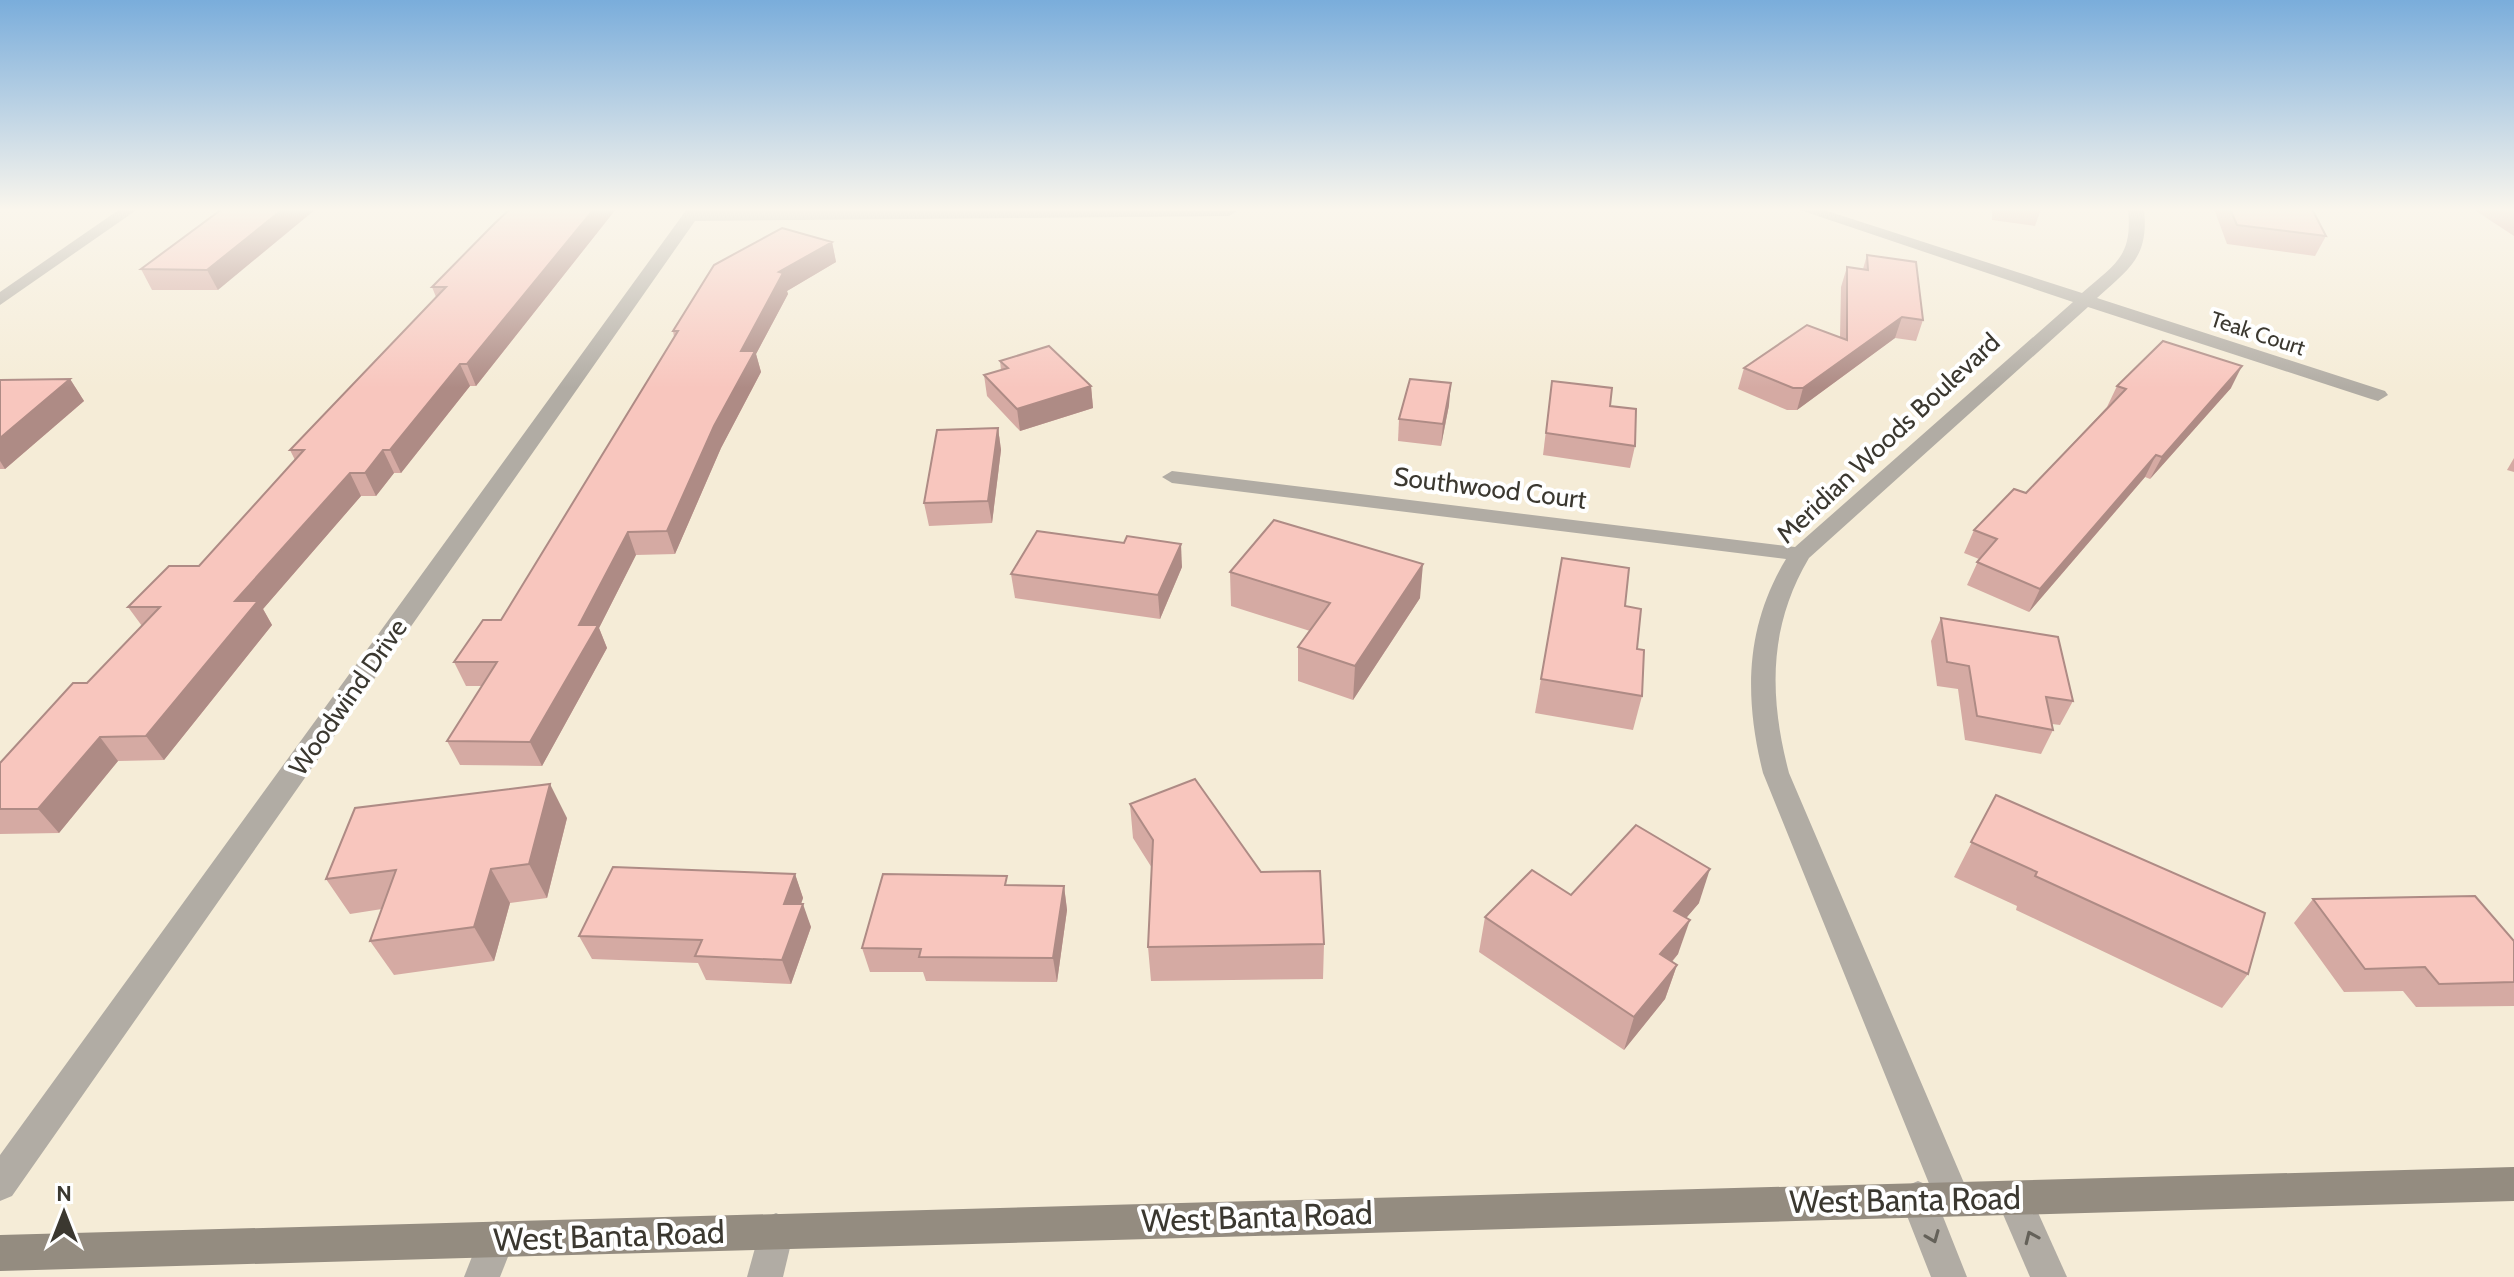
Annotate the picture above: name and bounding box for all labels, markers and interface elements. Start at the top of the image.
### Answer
street label: Teak Court [2207,306,2309,362]
street label: Meridian Woods Boulevard [1770,326,2006,550]
street label: Southwood Court [1392,460,1588,516]
street label: Woodwind Drive [282,612,414,782]
north arrow [24,1173,104,1253]
street label: West Banta Road [1789,1178,2021,1221]
text: N [56,1180,72,1207]
street label: West Banta Road [1141,1193,1373,1240]
street label: West Banta Road [493,1212,725,1259]
one-way arrow [1924,1229,1940,1243]
one-way arrow [2025,1231,2041,1246]

